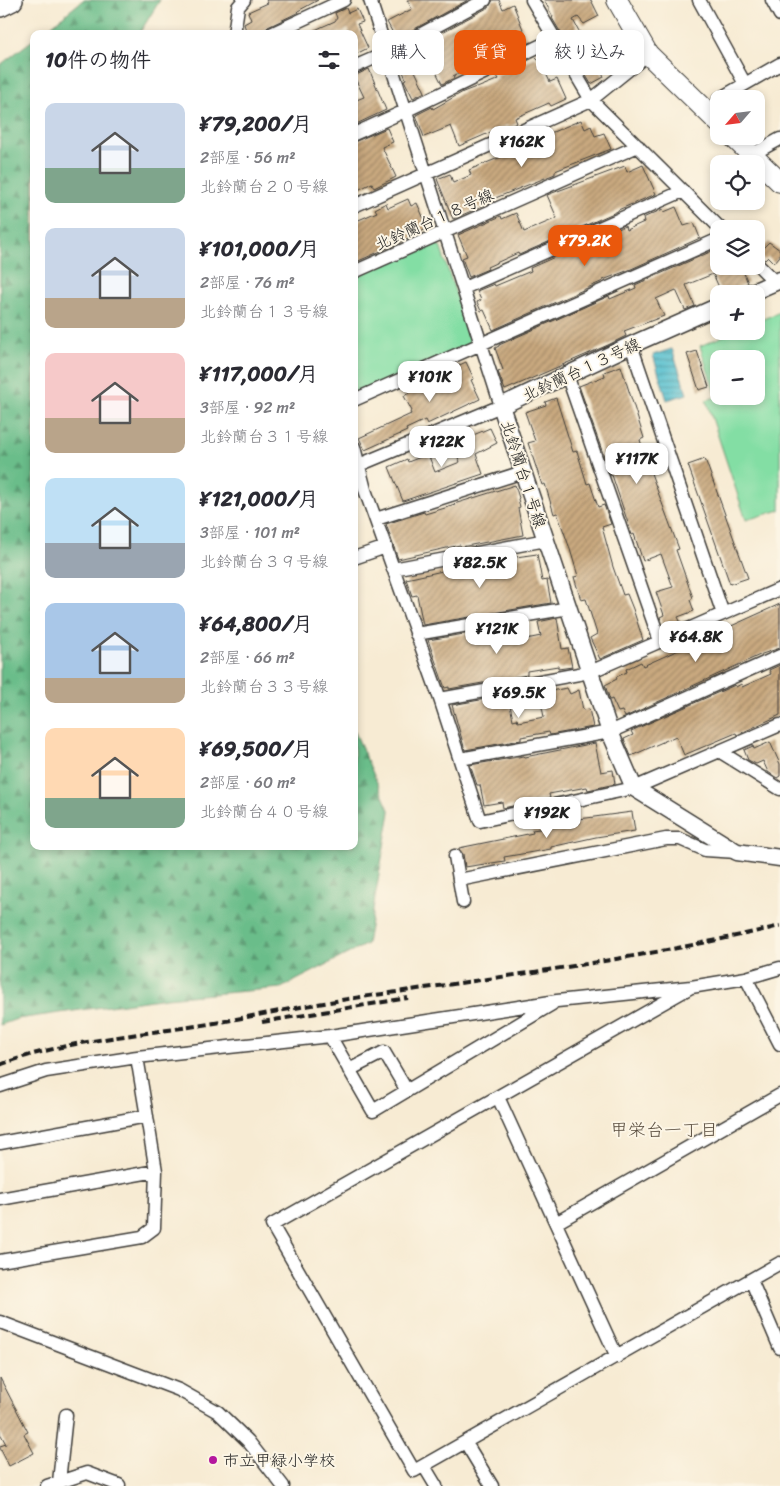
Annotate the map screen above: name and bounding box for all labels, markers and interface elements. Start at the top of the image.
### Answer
chip: 購入 [372,30,444,75]
chip: 賃貸 [454,30,526,75]
chip: 絞り込み [536,30,644,75]
text: 10件の物件 [45,41,151,79]
icon: filters [315,46,343,74]
north arrow [710,90,765,145]
map controls [710,90,765,405]
text: ¥79,200/月 [200,105,312,143]
icon: home [85,123,145,183]
pin: ¥162K [487,126,557,168]
text: ¥162K [500,127,544,156]
text: 2部屋 · 56 m² [200,143,295,172]
button: locate [710,155,765,210]
text: 北鈴蘭台２０号線 [200,172,328,201]
street label: 北鈴蘭台１８号線 [370,180,499,259]
button: layers [710,220,765,275]
pin: ¥79.2K [544,224,626,267]
text: ¥79.2K [559,226,611,255]
text: ¥101,000/月 [200,230,320,268]
icon: home [85,248,145,308]
text: 2部屋 · 76 m² [200,268,295,297]
button: + [710,285,765,340]
text: 北鈴蘭台１３号線 [200,297,328,326]
street label: 北鈴蘭台１３号線 [517,329,645,410]
button: − [710,350,765,405]
text: ¥117,000/月 [200,355,319,393]
pin: ¥101K [395,360,465,403]
text: ¥101K [409,362,451,391]
icon: home [85,373,145,433]
text: 3部屋 · 92 m² [200,393,295,422]
street label: 北鈴蘭台１号線 [492,416,555,532]
text: 北鈴蘭台３１号線 [200,422,328,451]
pin: ¥122K [407,426,477,468]
text: ¥122K [420,427,464,456]
pin: ¥117K [602,442,672,485]
text: ¥117K [616,444,658,473]
text: ¥121,000/月 [200,480,319,518]
icon: home [85,498,145,558]
text: 3部屋 · 101 m² [200,518,300,547]
pin: ¥82.5K [439,546,521,589]
text: 北鈴蘭台３９号線 [200,547,328,576]
text: ¥82.5K [454,548,506,577]
text: ¥64,800/月 [200,605,313,643]
pin: ¥121K [462,612,532,655]
text: ¥121K [476,614,518,643]
pin: ¥64.8K [655,620,737,663]
text: ¥64.8K [670,622,722,651]
icon: home [85,623,145,683]
text: 2部屋 · 66 m² [200,643,295,672]
text: 北鈴蘭台３３号線 [200,672,328,701]
pin: ¥69.5K [478,676,560,719]
text: ¥69.5K [493,678,545,707]
text: ¥69,500/月 [200,730,313,768]
icon: home [85,748,145,808]
text: 2部屋 · 60 m² [200,768,296,797]
pin: ¥192K [512,796,582,839]
text: 北鈴蘭台４０号線 [200,797,328,826]
text: ¥192K [525,798,569,827]
district label: 甲栄台一丁目 [610,1114,718,1146]
place label: 市立甲緑小学校 [223,1446,335,1475]
marker: 市立甲緑小学校 [207,1454,219,1466]

